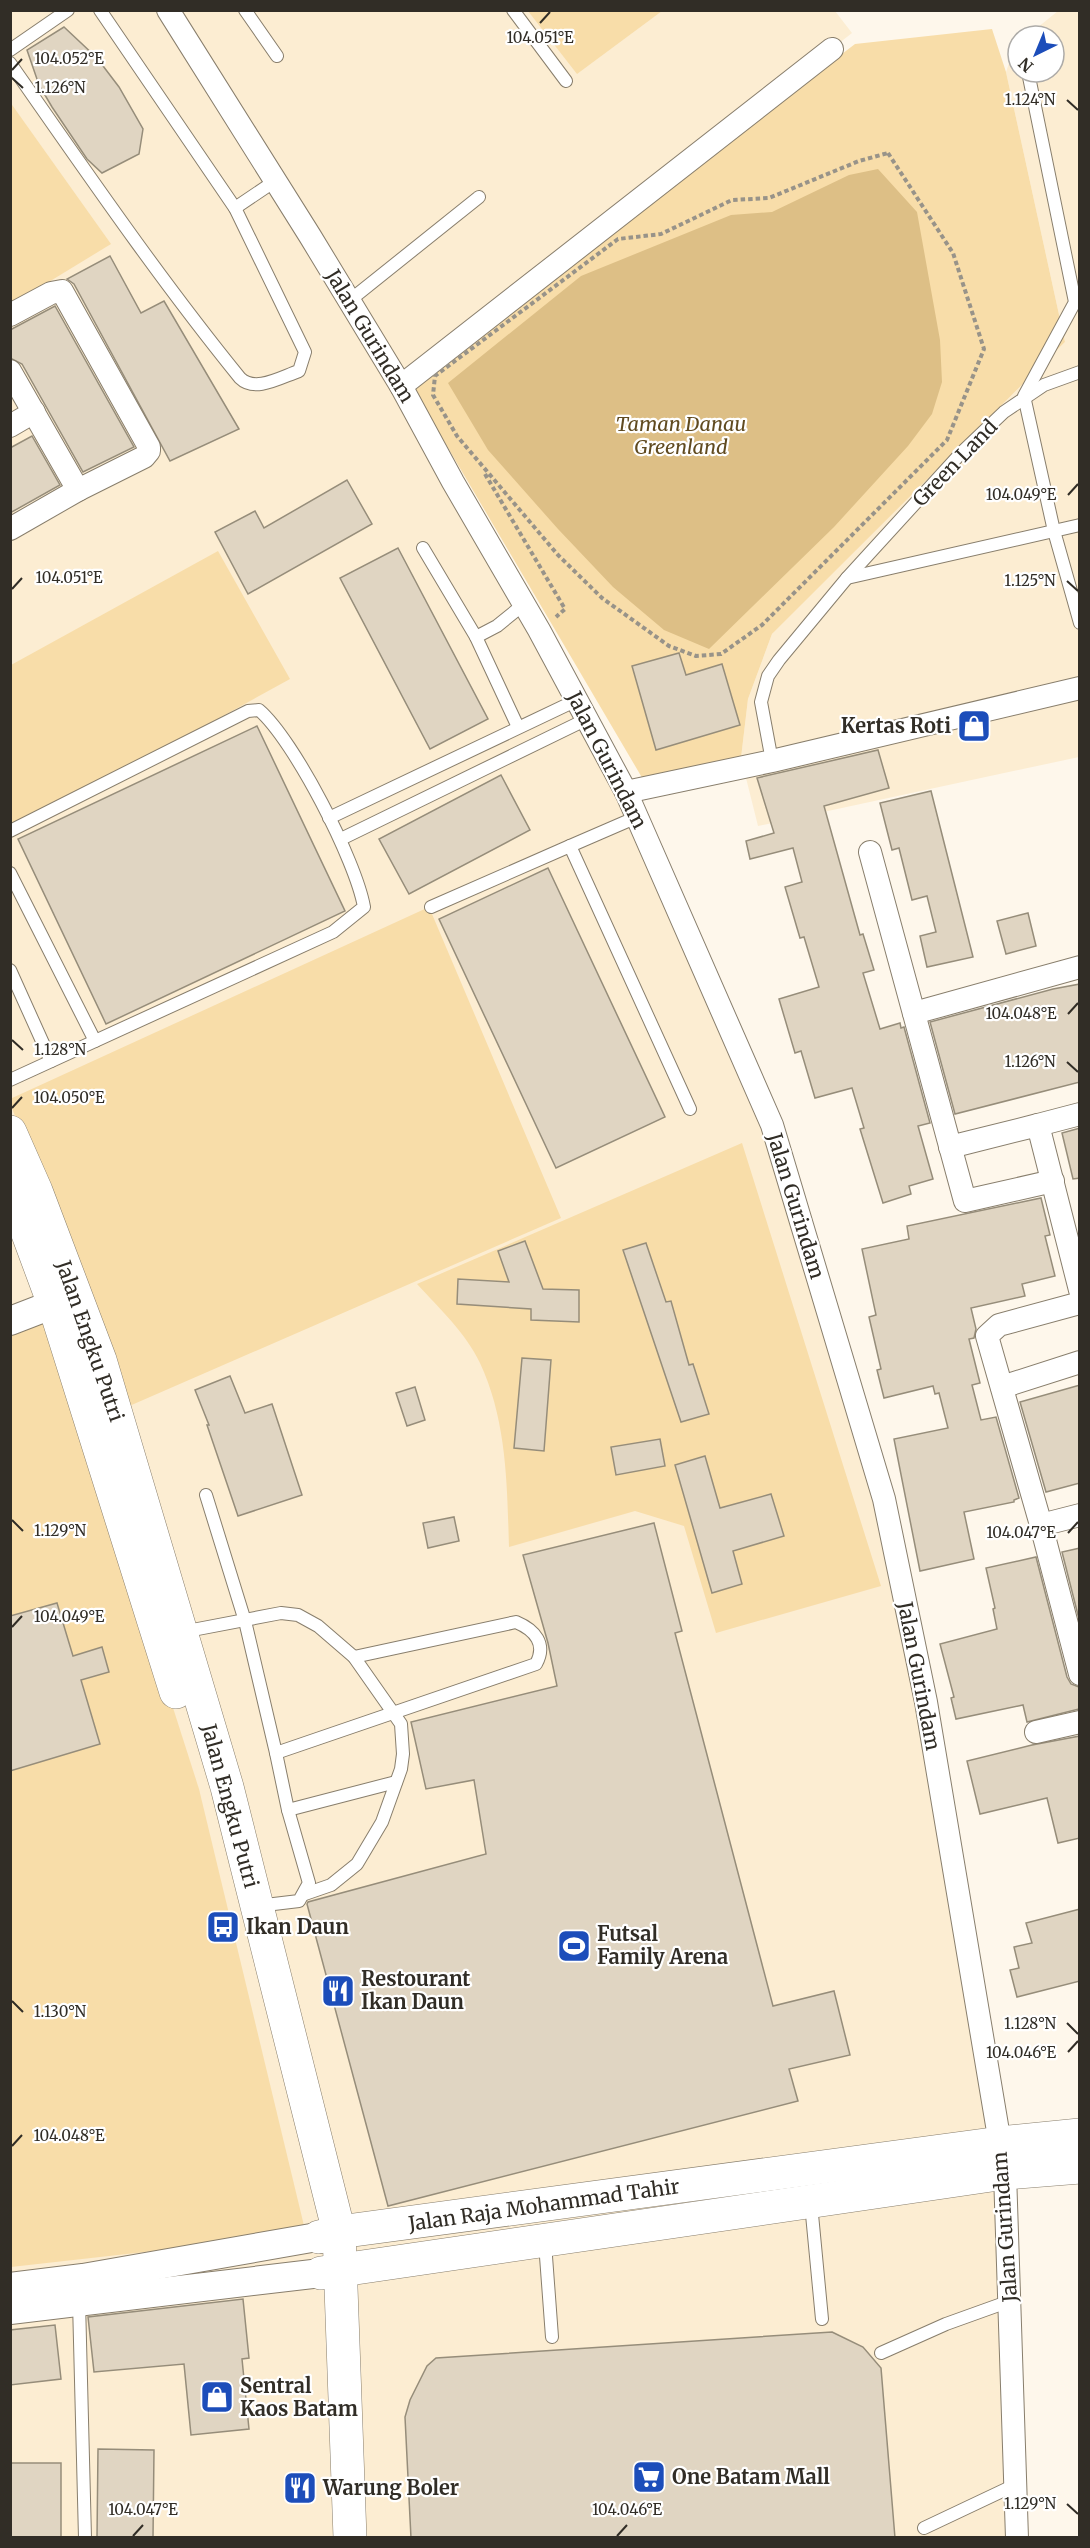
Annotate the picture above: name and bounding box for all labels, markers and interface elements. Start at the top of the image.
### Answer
north arrow [1006,24,1066,84]
text: 104.051°E [507,28,574,47]
text: 104.052°E [34,49,104,68]
text: N [1014,53,1037,77]
text: 1.126°N [34,78,86,97]
text: 1.124°N [1005,90,1056,109]
street label: Jalan Gurindam [320,264,420,407]
park label: Taman Danau Greenland [616,411,746,459]
street label: Green Land [907,414,1002,511]
text: 104.049°E [986,485,1057,504]
text: 104.051°E [36,568,103,587]
text: 1.125°N [1004,571,1056,590]
street label: Jalan Gurindam [562,686,653,833]
shop icon: Kertas Roti [956,708,992,744]
place label: Kertas Roti [841,713,951,738]
text: 104.048°E [985,1004,1057,1023]
text: 1.128°N [34,1040,86,1059]
text: 1.126°N [1004,1052,1056,1071]
text: 104.050°E [34,1088,105,1107]
street label: Jalan Gurindam [762,1129,831,1282]
street label: Jalan Engku Putri [51,1256,130,1425]
text: 1.129°N [34,1521,87,1540]
text: 104.047°E [986,1523,1056,1542]
street label: Jalan Gurindam [893,1598,946,1753]
text: 104.049°E [34,1607,105,1626]
street label: Jalan Engku Putri [196,1720,264,1891]
bus stop icon: Ikan Daun [205,1909,241,1945]
place label: Ikan Daun [246,1914,349,1939]
place label: Futsal Family Arena [597,1921,728,1969]
sports icon: Futsal Family Arena [556,1928,592,1964]
place label: Restourant Ikan Daun [361,1966,470,2014]
restaurant icon: Restourant Ikan Daun [320,1973,356,2009]
text: 1.130°N [34,2002,87,2021]
text: 1.128°N [1004,2014,1056,2033]
text: 104.046°E [986,2043,1057,2062]
text: 104.048°E [33,2126,105,2145]
street label: Jalan Gurindam [987,2151,1022,2304]
street label: Jalan Raja Mohammad Tahir [406,2173,681,2236]
place label: Sentral Kaos Batam [240,2373,358,2421]
shop icon: Sentral Kaos Batam [199,2379,235,2415]
supermarket icon: One Batam Mall [631,2459,667,2495]
place label: One Batam Mall [672,2464,830,2489]
restaurant icon: Warung Boler [282,2470,318,2506]
place label: Warung Boler [322,2475,459,2500]
text: 1.129°N [1004,2494,1057,2513]
text: 104.047°E [108,2500,178,2519]
text: 104.046°E [592,2500,663,2519]

